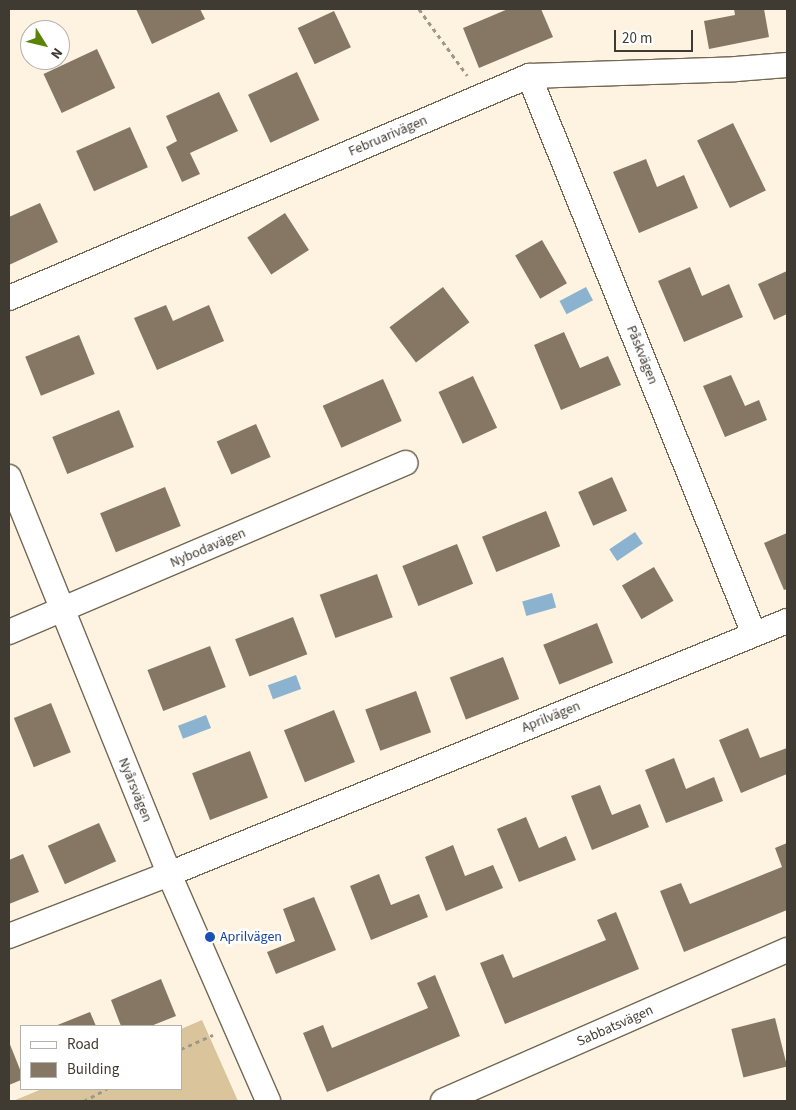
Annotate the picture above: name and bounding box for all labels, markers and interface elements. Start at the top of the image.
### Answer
north arrow [20,20,70,70]
scale bar [616,20,695,52]
text: 20 m [622,28,652,49]
text: N [45,44,67,63]
street label: Februarivägen [346,112,430,160]
street label: Påskvägen [623,323,661,387]
street label: Nybodavägen [168,525,248,571]
street label: Aprilvägen [519,698,583,736]
street label: Nyårsvägen [115,755,155,825]
place label: Aprilvägen [220,929,282,945]
marker: Aprilvägen [204,931,216,943]
street label: Sabbatsvägen [574,1002,656,1050]
legend [20,1025,182,1090]
text: Road [67,1034,99,1055]
text: Building [67,1059,119,1080]

